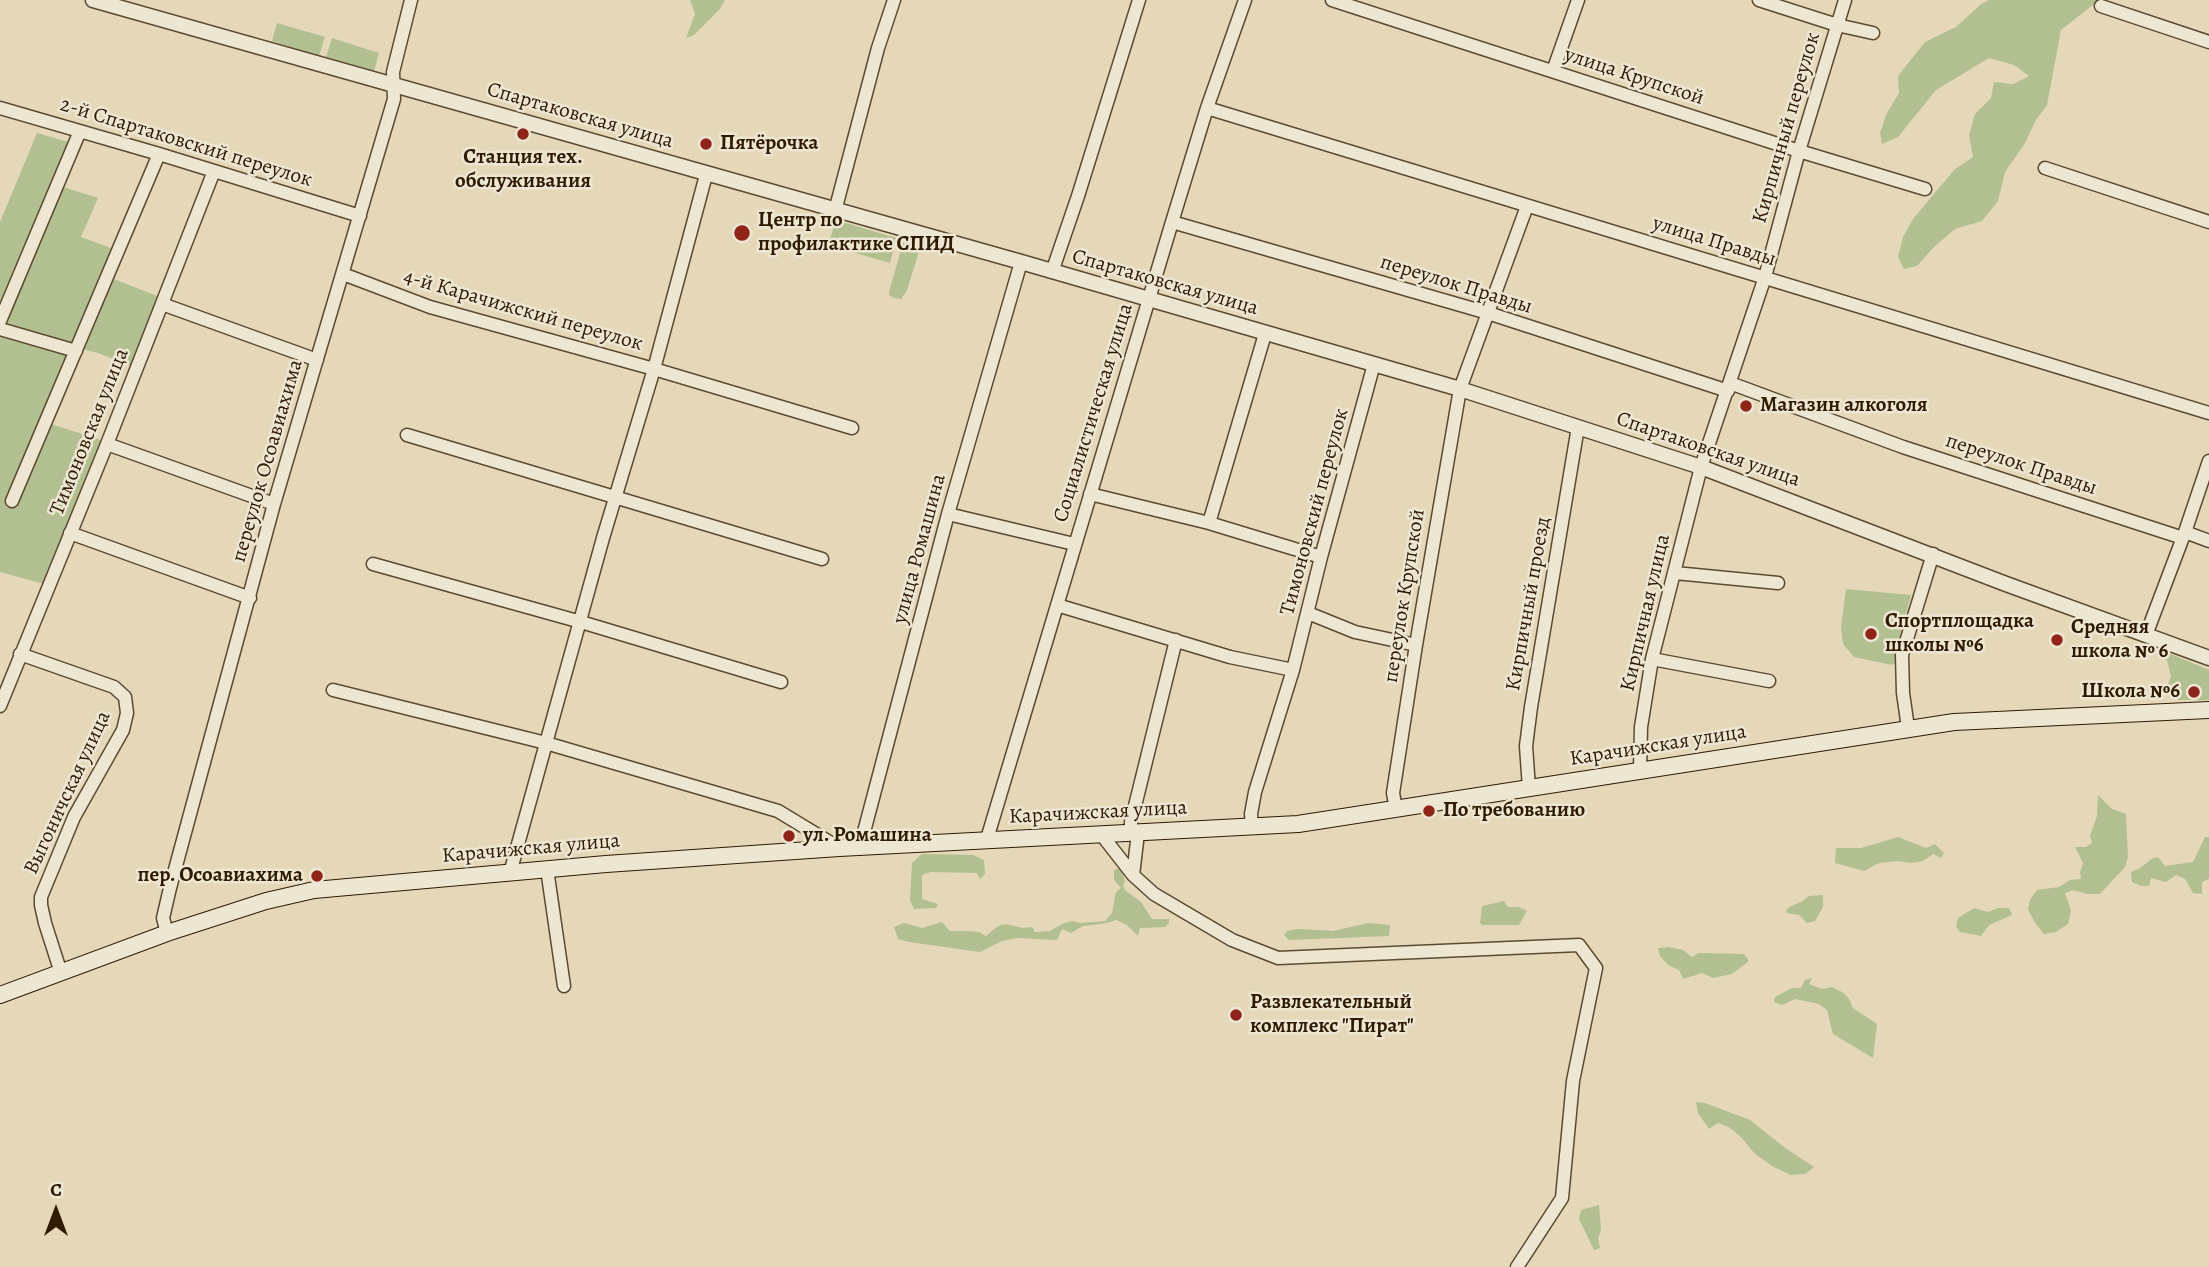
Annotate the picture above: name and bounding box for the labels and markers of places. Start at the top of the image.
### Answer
marker: Станция тех. обслуживания [515,126,531,142]
place label: Пятёрочка [720,131,818,157]
marker: Пятёрочка [698,136,714,152]
place label: Станция тех. обслуживания [455,145,591,195]
place label: Центр по профилактике СПИД [758,208,955,258]
marker: Центр по профилактике СПИД [732,223,752,243]
place label: Магазин алкоголя [1760,393,1928,419]
marker: Магазин алкоголя [1738,398,1754,414]
place label: Спортплощадка школы №6 [1885,609,2034,659]
place label: Средняя школа № 6 [2071,615,2168,665]
marker: Спортплощадка школы №6 [1863,626,1879,642]
marker: Средняя школа № 6 [2049,632,2065,648]
place label: Школа №6 [2081,679,2180,705]
marker: Школа №6 [2186,684,2202,700]
place label: По требованию [1443,798,1585,824]
marker: По требованию [1421,803,1437,819]
place label: ул. Ромашина [803,823,932,849]
marker: ул. Ромашина [781,828,797,844]
place label: пер. Осоавиахима [137,863,303,889]
marker: пер. Осоавиахима [309,868,325,884]
place label: Развлекательный комплекс "Пират" [1250,990,1414,1040]
marker: Развлекательный комплекс "Пират" [1228,1007,1244,1023]

